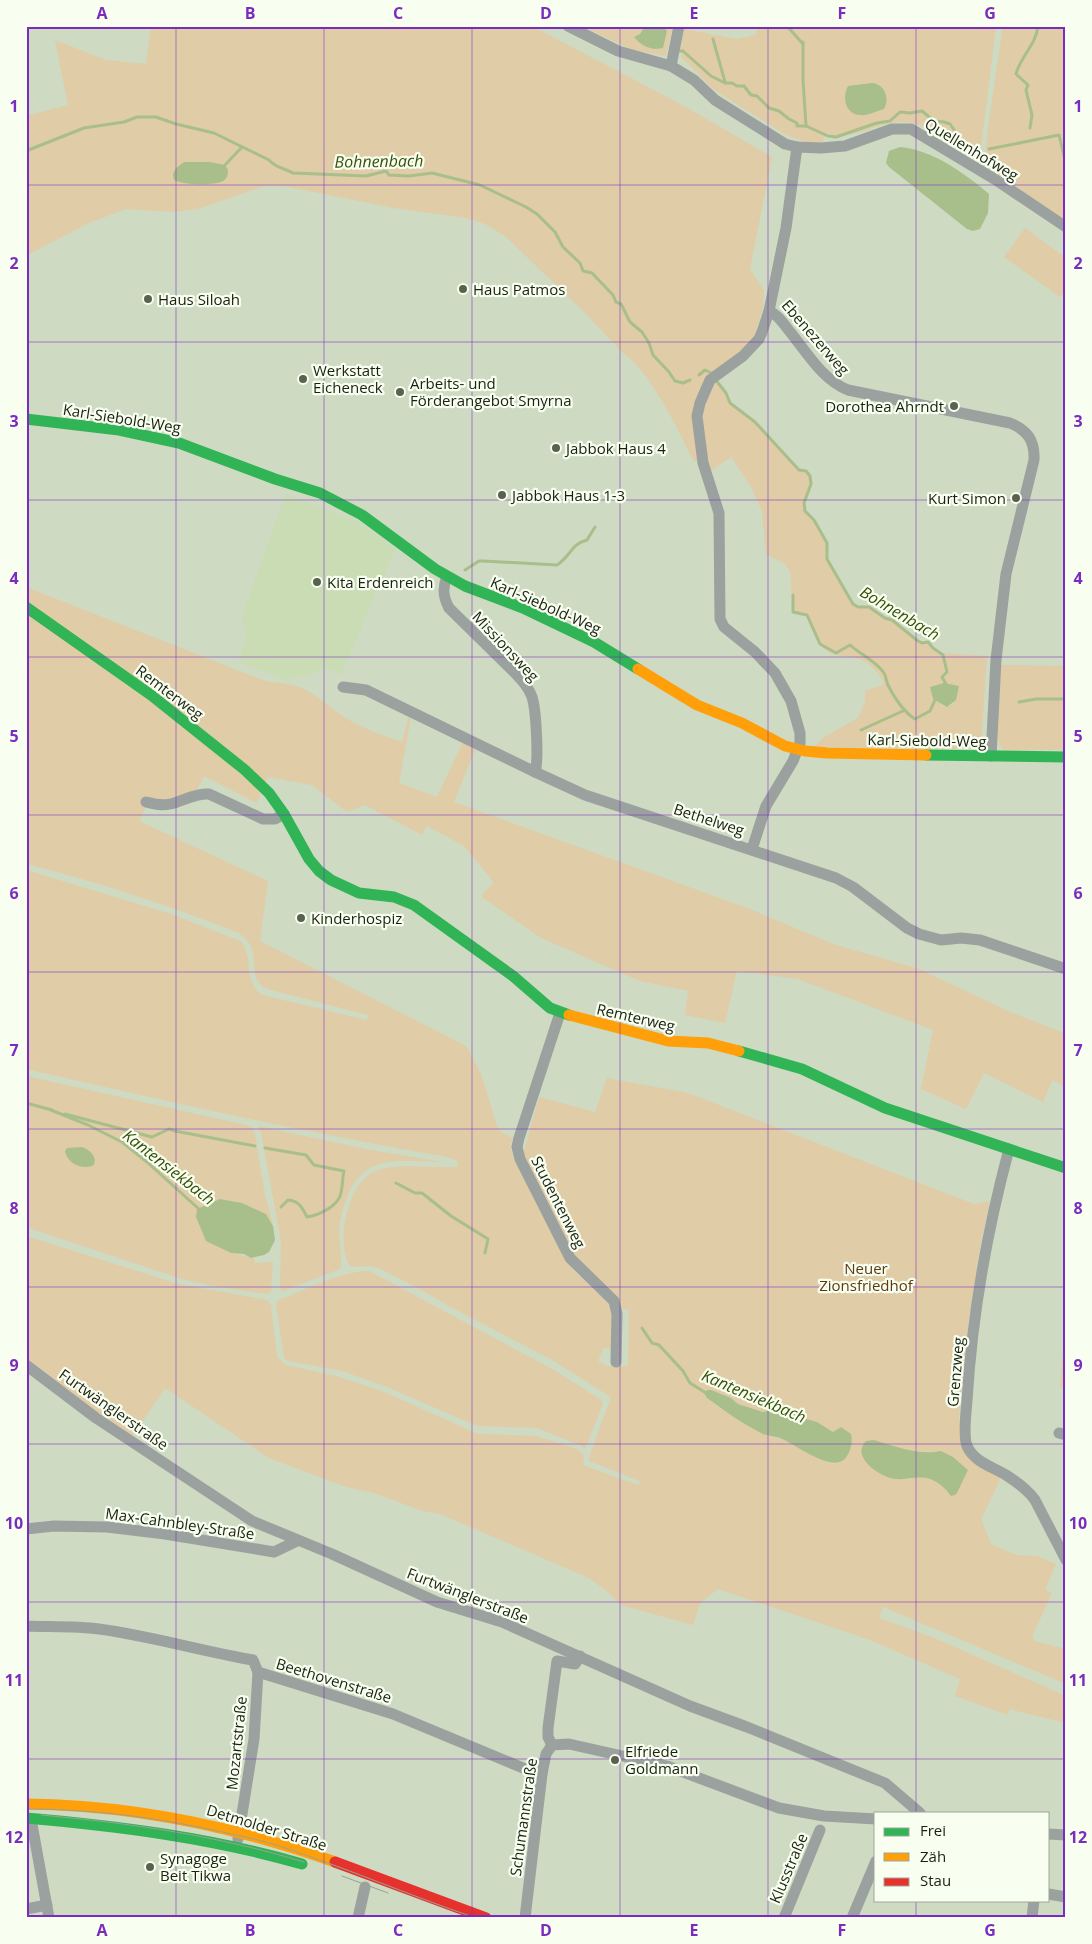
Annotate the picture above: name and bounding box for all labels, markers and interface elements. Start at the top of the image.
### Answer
text: A [96,2,108,24]
text: B [245,2,255,24]
text: C [393,2,403,24]
text: D [540,2,552,24]
text: E [690,2,699,24]
text: F [838,2,846,24]
text: G [984,2,996,24]
text: 1 [9,95,19,117]
text: 1 [1073,95,1083,117]
street label: Quellenhofweg [921,113,1023,185]
water label: Bohnenbach [334,149,424,173]
text: 2 [9,252,19,274]
text: 2 [1073,252,1083,274]
place label: Haus Patmos [473,279,565,299]
marker: Haus Patmos [457,283,469,295]
place label: Haus Siloah [158,289,240,309]
marker: Haus Siloah [142,293,154,305]
street label: Ebenezerweg [778,295,854,379]
place label: Werkstatt Eicheneck [313,360,383,397]
marker: Werkstatt Eicheneck [297,373,309,385]
place label: Arbeits- und Förderangebot Smyrna [410,373,571,410]
marker: Arbeits- und Förderangebot Smyrna [394,386,406,398]
place label: Dorothea Ahrndt [825,396,944,416]
street label: Karl-Siebold-Weg [62,399,182,437]
marker: Dorothea Ahrndt [948,400,960,412]
text: 3 [9,410,19,432]
text: 3 [1073,410,1083,432]
place label: Jabbok Haus 4 [564,438,666,458]
marker: Jabbok Haus 4 [550,442,562,454]
place label: Jabbok Haus 1-3 [510,485,625,505]
place label: Kurt Simon [928,488,1006,508]
marker: Jabbok Haus 1-3 [496,489,508,501]
marker: Kurt Simon [1010,492,1022,504]
text: 4 [9,567,19,589]
text: 4 [1073,567,1083,589]
place label: Kita Erdenreich [327,572,434,592]
street label: Karl-Siebold-Weg [488,572,604,638]
marker: Kita Erdenreich [311,576,323,588]
water label: Bohnenbach [856,581,944,645]
street label: Missionsweg [468,607,544,685]
street label: Remterweg [132,660,208,724]
text: 5 [9,725,19,747]
text: 5 [1073,725,1083,747]
street label: Karl-Siebold-Weg [867,729,987,751]
street label: Bethelweg [671,798,747,840]
text: 6 [9,882,19,904]
text: 6 [1073,882,1083,904]
place label: Kinderhospiz [311,908,402,928]
marker: Kinderhospiz [295,912,307,924]
street label: Remterweg [595,998,677,1036]
text: 7 [9,1039,19,1061]
text: 7 [1073,1039,1083,1061]
water label: Kantensiekbach [118,1124,220,1210]
street label: Studentenweg [527,1153,591,1251]
text: 8 [9,1197,19,1219]
text: 8 [1073,1197,1083,1219]
park label: Neuer Zionsfriedhof [819,1258,914,1295]
street label: Grenzweg [942,1336,968,1408]
text: 9 [9,1354,19,1376]
text: 9 [1073,1354,1083,1376]
street label: Furtwänglerstraße [56,1364,172,1454]
water label: Kantensiekbach [699,1364,809,1428]
street label: Max-Cahnbley-Straße [104,1503,256,1543]
text: 10 [5,1512,23,1534]
text: 10 [1069,1512,1087,1534]
street label: Furtwänglerstraße [404,1563,532,1627]
street label: Beethovenstraße [274,1653,394,1707]
text: 11 [5,1669,23,1691]
text: 11 [1069,1669,1087,1691]
street label: Mozartstraße [221,1695,251,1791]
place label: Elfriede Goldmann [625,1741,699,1778]
marker: Elfriede Goldmann [609,1754,621,1766]
street label: Schumannstraße [505,1757,541,1877]
street label: Detmolder Straße [204,1799,330,1855]
legend [874,1812,1050,1902]
text: Frei [920,1820,946,1840]
text: 12 [5,1826,23,1848]
text: 12 [1069,1826,1087,1848]
street label: Klusstraße [764,1830,812,1906]
text: Zäh [920,1846,946,1866]
place label: Synagoge Beit Tikwa [160,1848,231,1885]
marker: Synagoge Beit Tikwa [144,1861,156,1873]
text: Stau [920,1870,951,1890]
text: A [96,1919,108,1941]
text: B [245,1919,255,1941]
text: C [393,1919,403,1941]
text: D [540,1919,552,1941]
text: E [690,1919,699,1941]
text: F [838,1919,846,1941]
text: G [984,1919,996,1941]

